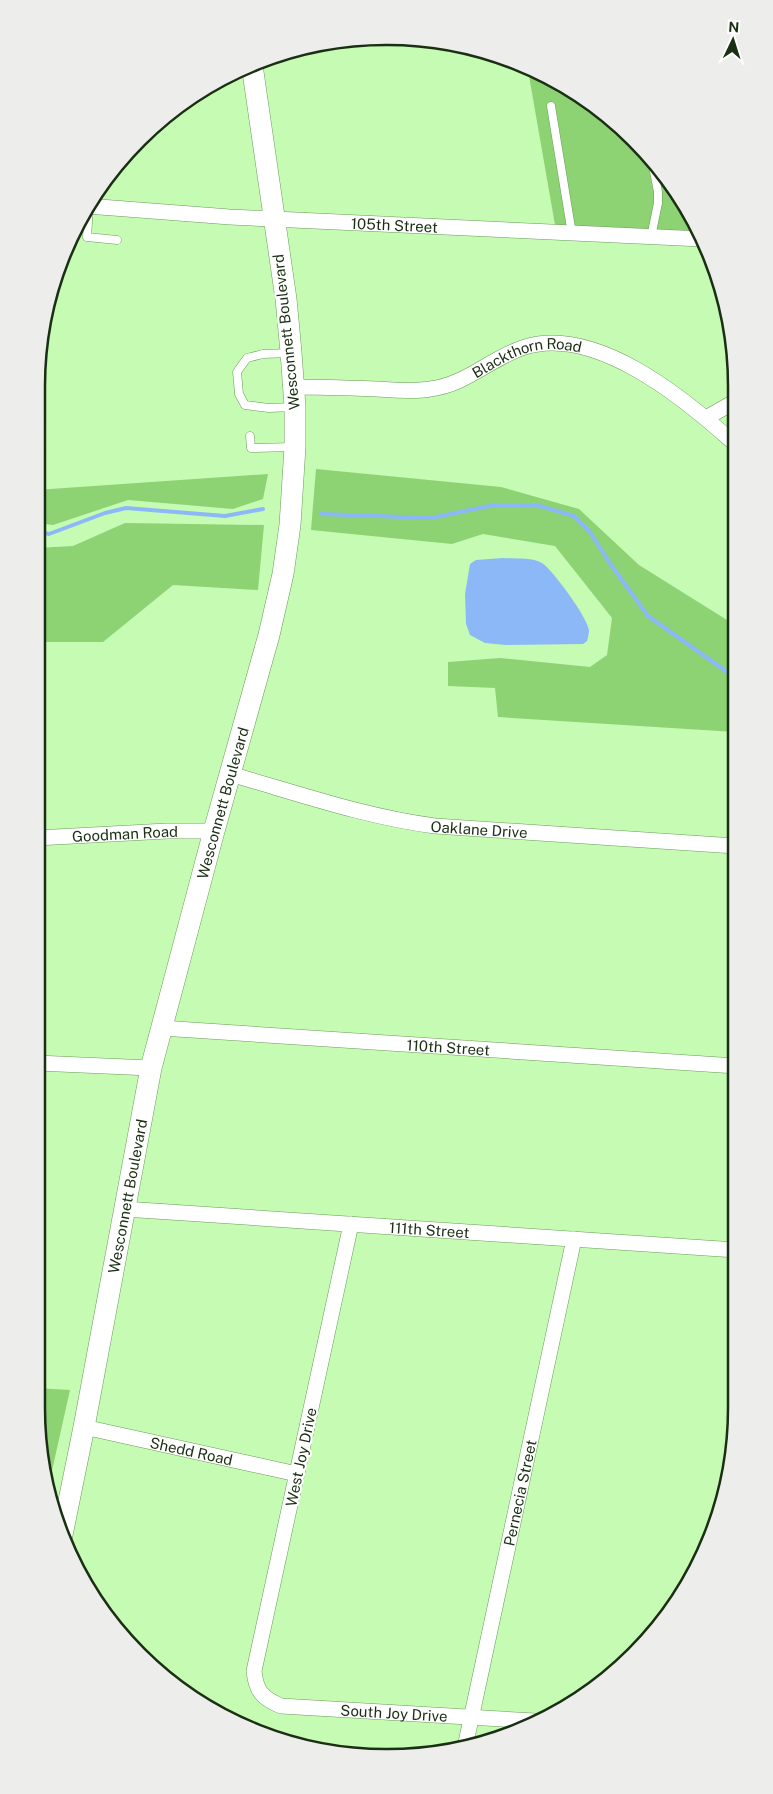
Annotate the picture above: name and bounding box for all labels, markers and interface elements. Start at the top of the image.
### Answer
north arrow [708,15,758,65]
text: N [728,19,740,35]
street label: 105th Street [351,214,438,235]
street label: Wesconnett Boulevard [269,253,303,411]
street label: Blackthorn Road [469,335,583,381]
street label: Wesconnett Boulevard [193,725,251,881]
street label: Oaklane Drive [430,817,528,841]
street label: Goodman Road [71,822,178,845]
street label: 110th Street [406,1036,491,1058]
street label: Wesconnett Boulevard [104,1118,150,1275]
street label: 111th Street [389,1218,470,1241]
street label: West Joy Drive [282,1406,320,1508]
street label: Shedd Road [148,1433,234,1468]
street label: Pernecia Street [500,1438,539,1548]
street label: South Joy Drive [340,1701,448,1724]

